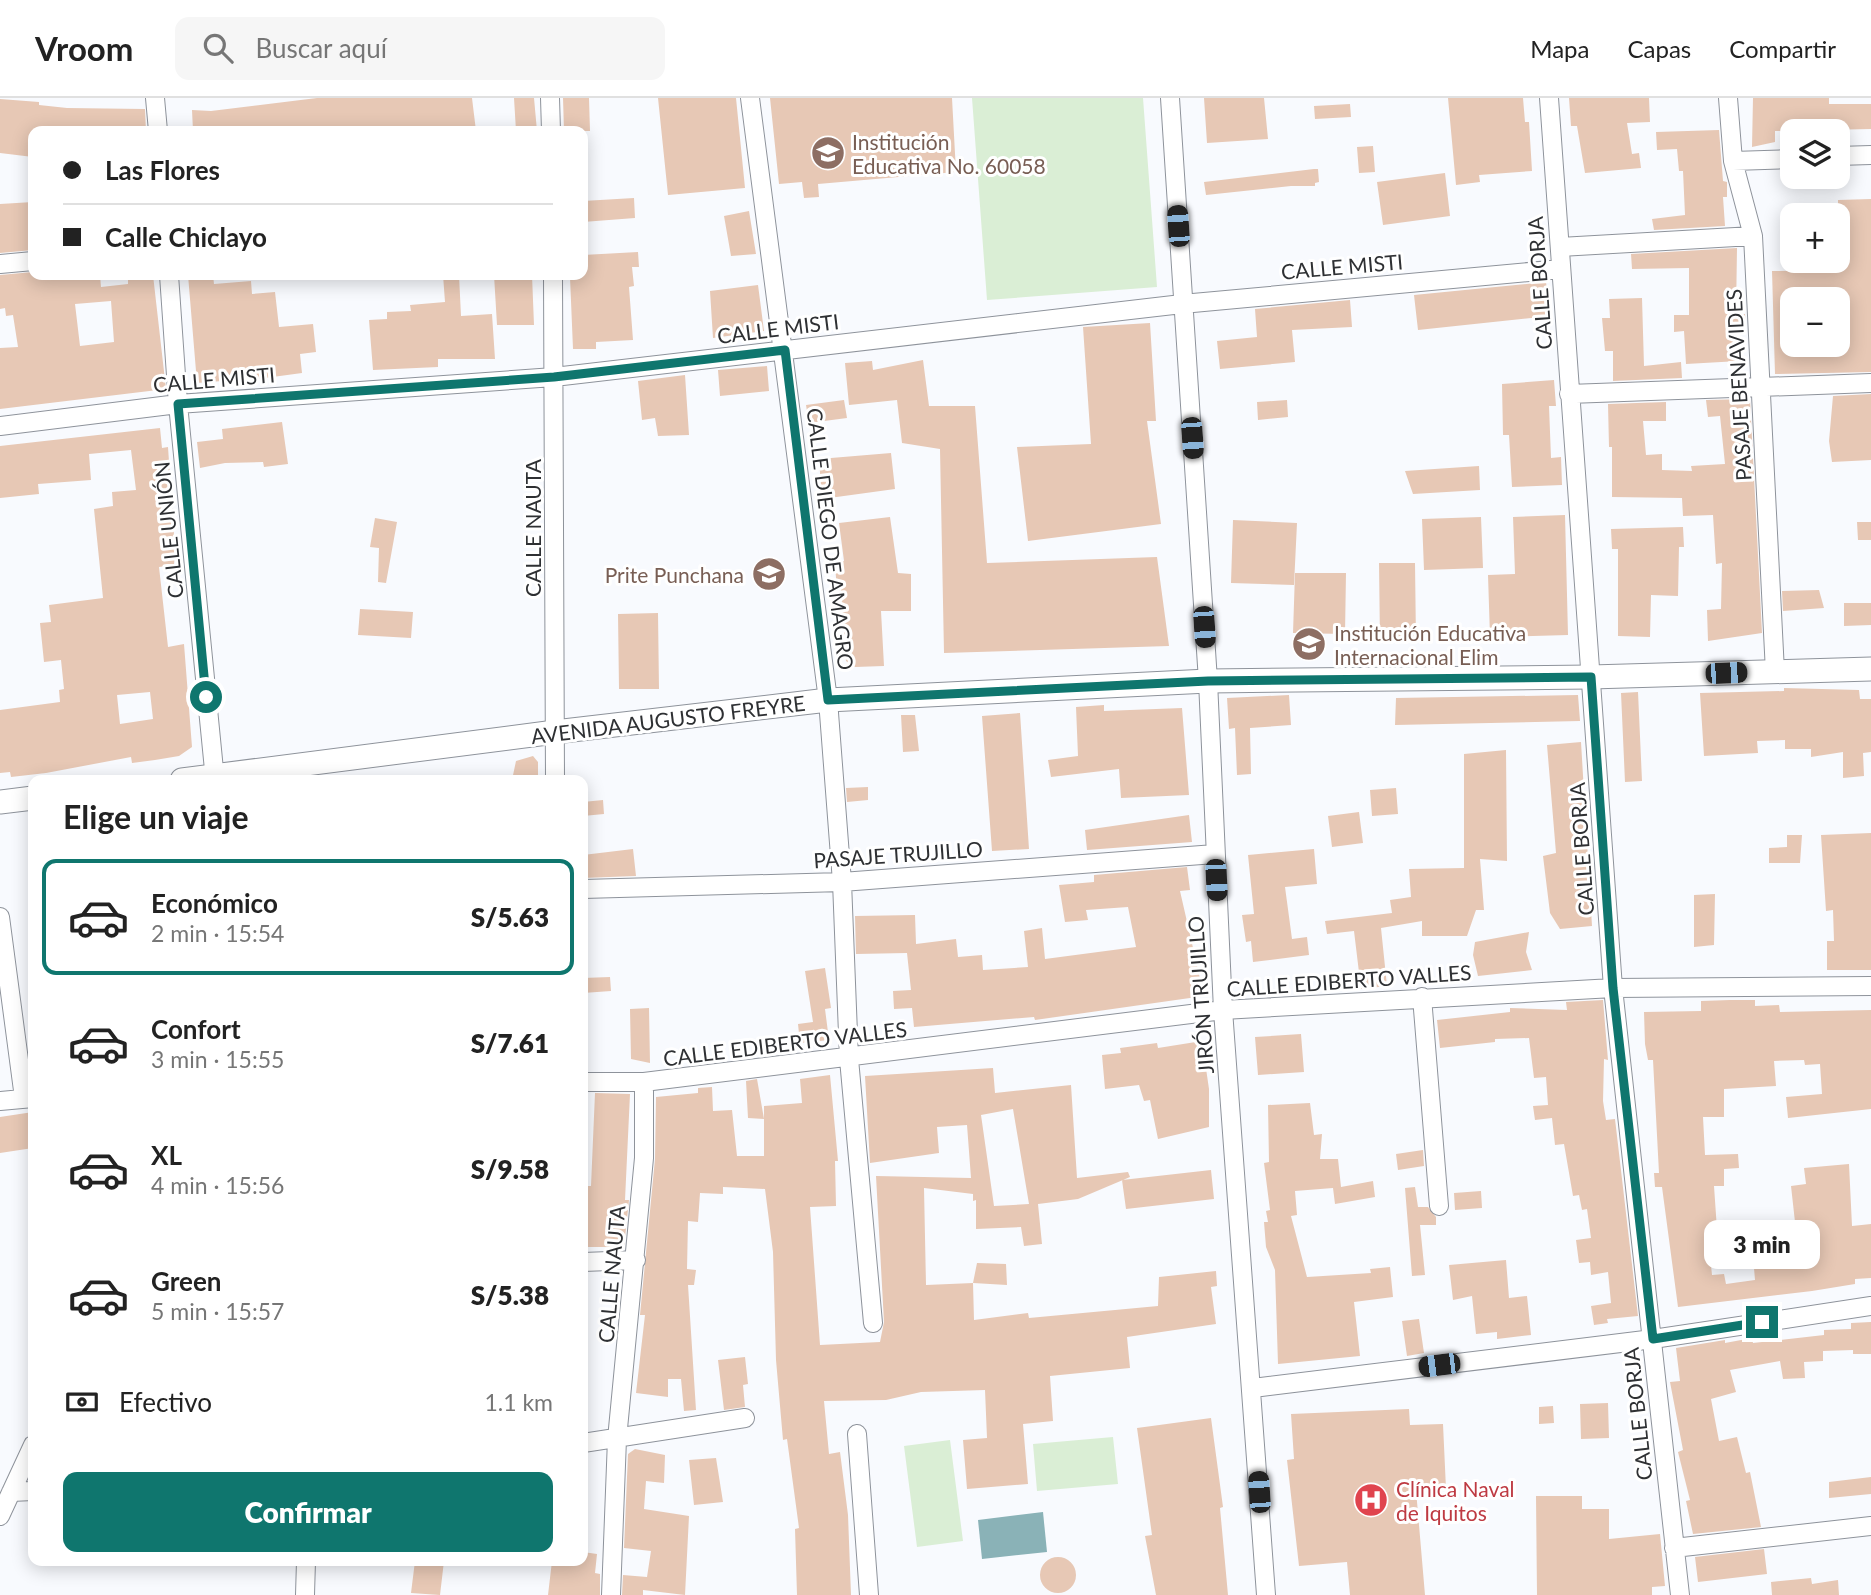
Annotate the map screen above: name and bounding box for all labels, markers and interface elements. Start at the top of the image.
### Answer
search box [175,17,665,80]
text: Vroom [35,28,133,68]
icon: search [199,29,237,67]
text: Buscar aquí [255,32,387,64]
text: Mapa [1530,34,1589,63]
text: Capas [1627,34,1691,63]
text: Compartir [1729,34,1836,63]
map controls [1780,119,1850,357]
button: layers [1780,119,1850,189]
place label: Institución Educativa No. 60058 [852,129,1046,178]
school or university icon: Institución Educativa No. 60058 [809,134,847,172]
text: Las Flores [105,154,220,186]
button: + [1780,203,1850,273]
car [1167,204,1190,248]
street label: CALLE BORJA [1522,215,1556,351]
text: Calle Chiclayo [105,221,267,253]
street label: CALLE MISTI [1280,248,1404,284]
button: − [1780,287,1850,357]
street label: PASAJE BENAVIDES [1720,289,1756,481]
street label: CALLE MISTI [716,308,840,348]
street label: CALLE MISTI [152,361,276,397]
street label: CALLE DIEGO DE AMAGRO [803,406,859,672]
car [1181,416,1204,460]
street label: CALLE NAUTA [520,458,545,597]
street label: CALLE UNIÓN [148,460,188,600]
school or university icon: Prite Punchana [750,555,788,593]
place label: Prite Punchana [605,562,744,587]
car [1193,605,1216,649]
place label: Institución Educativa Internacional Elim [1334,620,1526,669]
school or university icon: Institución Educativa Internacional Elim [1290,625,1328,663]
car [1705,662,1748,684]
route start [190,681,222,713]
street label: AVENIDA AUGUSTO FREYRE [529,690,807,748]
street label: CALLE BORJA [1564,781,1598,917]
text: Elige un viaje [63,797,248,836]
street label: PASAJE TRUJILLO [813,836,983,872]
car [1205,858,1228,902]
icon: car [67,886,130,949]
text: Económico [151,887,278,919]
text: S/5.63 [471,901,549,933]
street label: JIRÓN TRUJILLO [1182,915,1218,1075]
text: 2 min · 15:54 [151,919,284,947]
street label: CALLE EDIBERTO VALLES [1226,959,1472,1001]
icon: car [67,1012,130,1075]
text: Confort [151,1013,241,1045]
street label: CALLE EDIBERTO VALLES [662,1016,908,1070]
text: S/7.61 [471,1027,549,1059]
text: 3 min · 15:55 [151,1045,284,1073]
icon: car [67,1138,130,1201]
text: XL [151,1139,182,1171]
text: S/9.58 [471,1153,549,1185]
text: 4 min · 15:56 [151,1171,284,1199]
street label: CALLE NAUTA [593,1203,630,1344]
callout: 3 min [1704,1220,1820,1270]
text: 3 min [1733,1230,1791,1258]
icon: car [67,1264,130,1327]
text: Green [151,1265,221,1297]
text: S/5.38 [471,1279,549,1311]
text: 5 min · 15:57 [151,1297,284,1325]
route end [1746,1306,1778,1338]
street label: CALLE BORJA [1617,1345,1656,1482]
car [1417,1352,1462,1378]
icon: cash [63,1383,101,1421]
text: Efectivo [119,1386,212,1418]
text: 1.1 km [484,1388,553,1416]
car [1248,1470,1271,1514]
button: Confirmar [63,1472,553,1552]
place label: Clínica Naval de Iquitos [1396,1476,1515,1525]
hospital icon: Clínica Naval de Iquitos [1352,1481,1390,1519]

